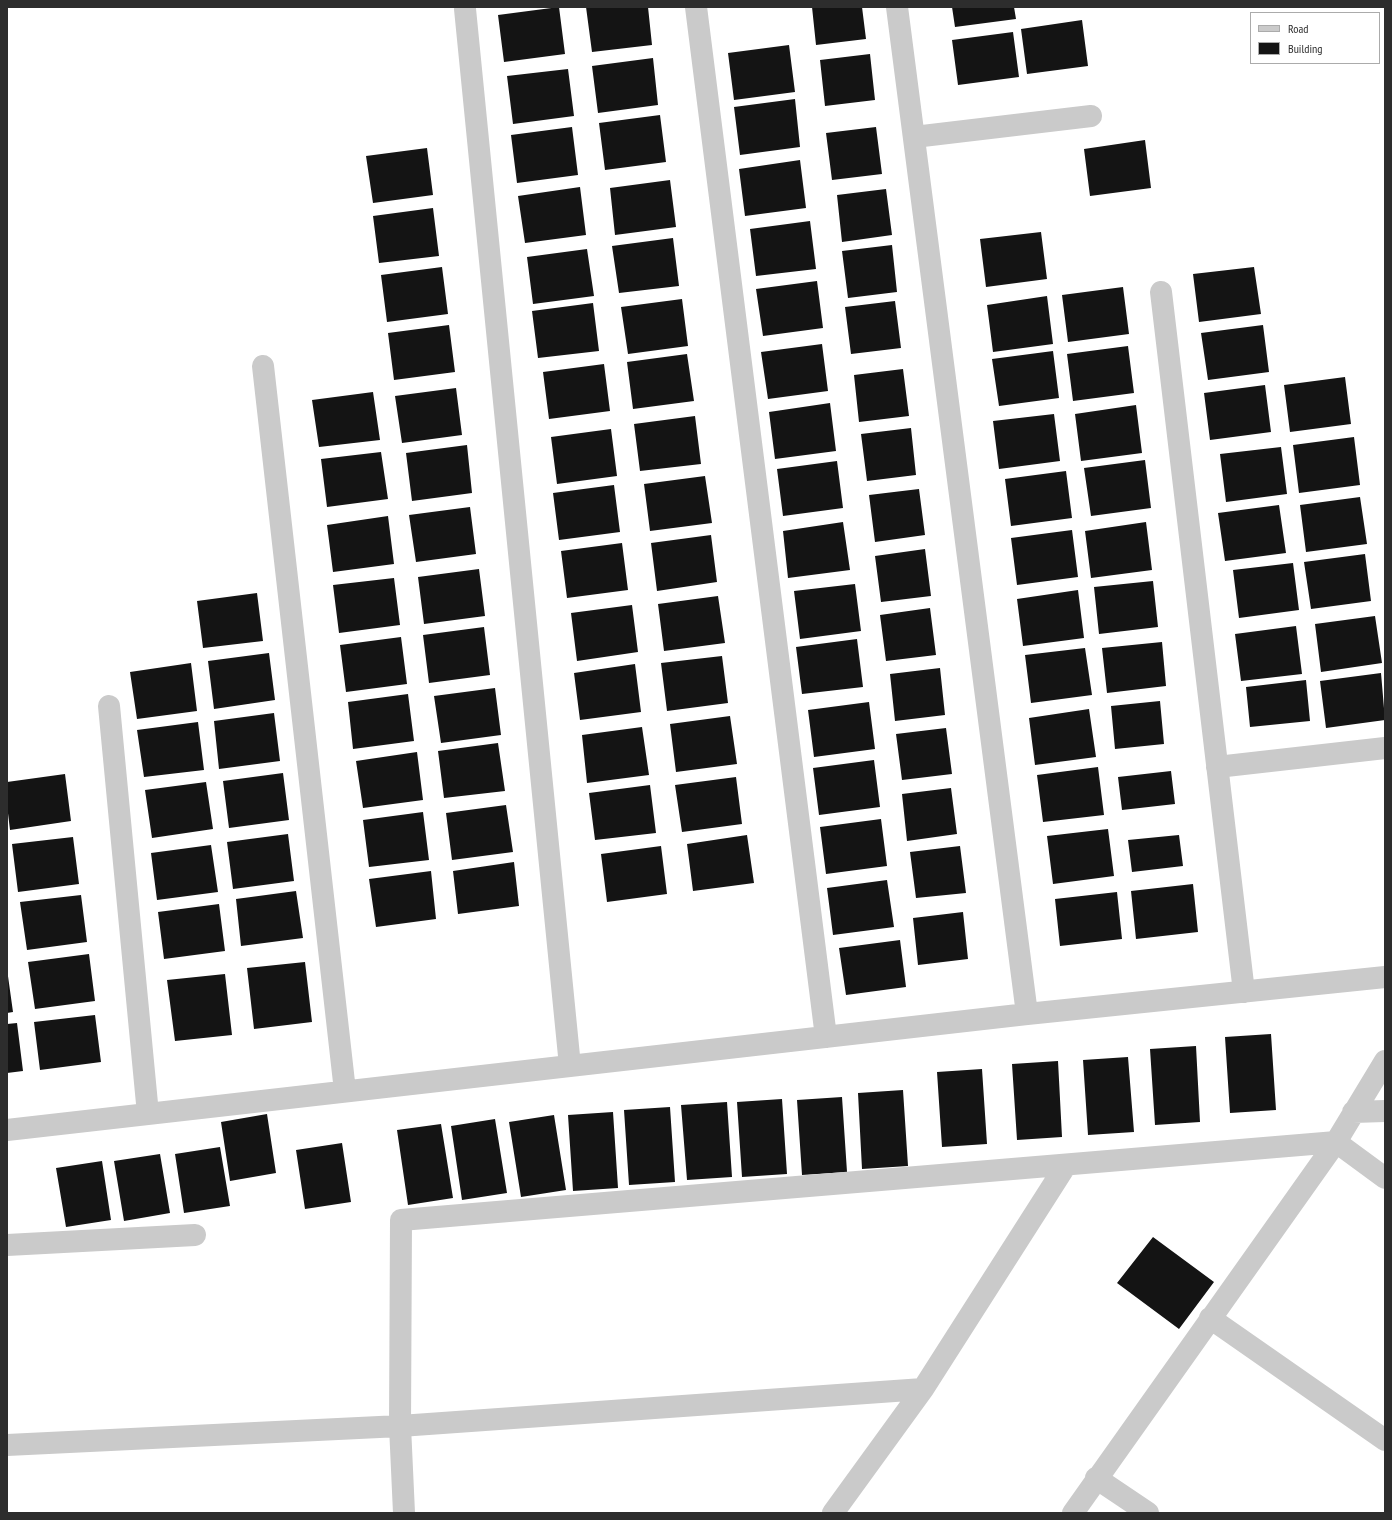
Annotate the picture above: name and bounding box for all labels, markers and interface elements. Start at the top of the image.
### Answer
legend [1250,12,1380,64]
text: Road [1288,21,1308,36]
text: Building [1288,41,1323,56]

